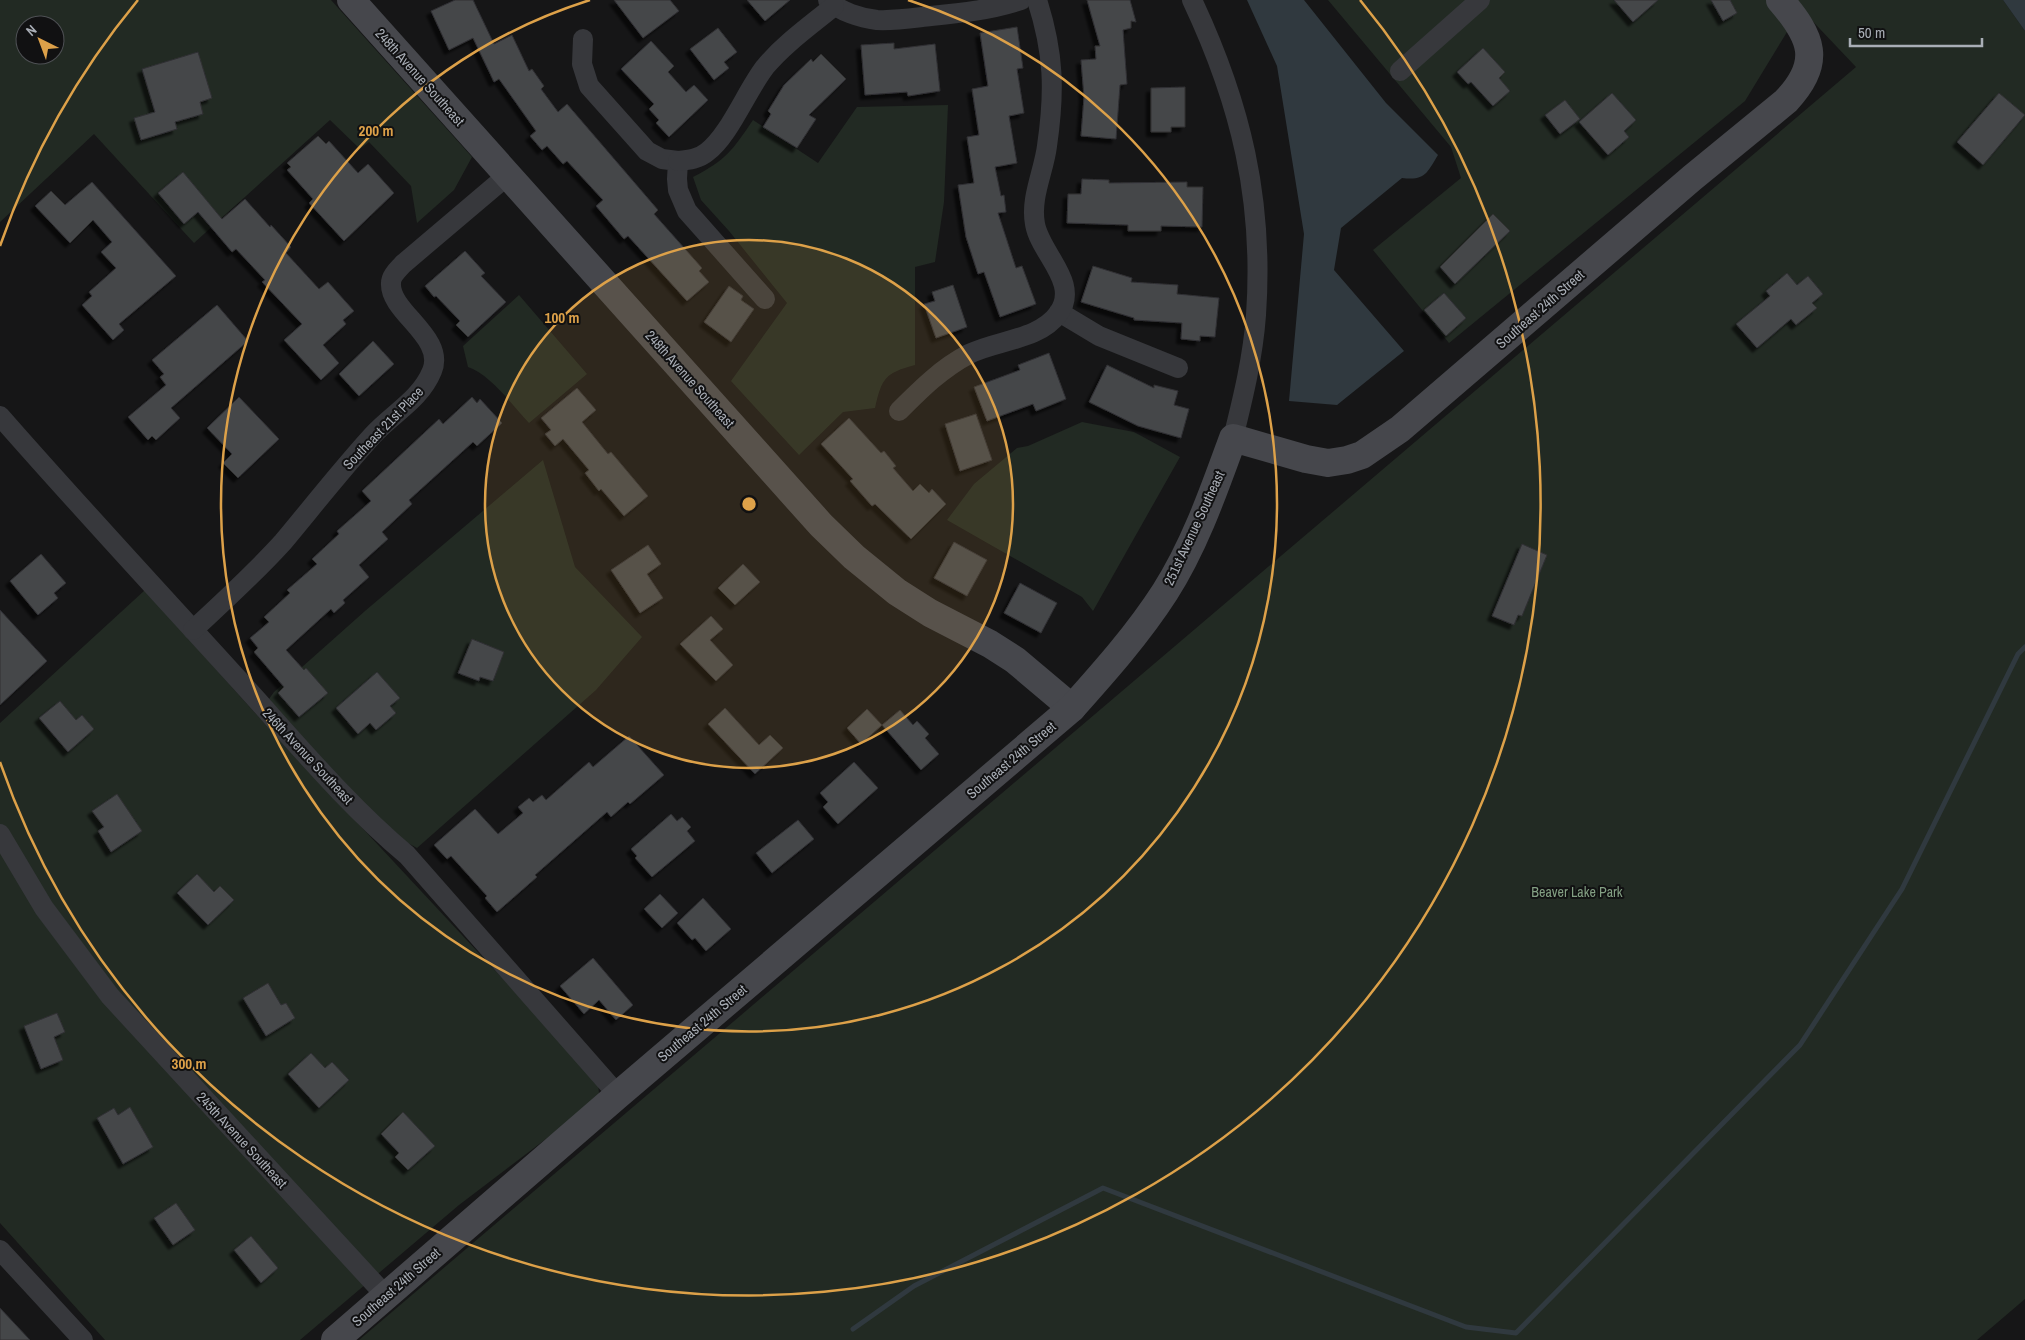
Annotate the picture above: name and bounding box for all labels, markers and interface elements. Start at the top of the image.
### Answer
north arrow [15,15,65,65]
scale bar [1850,15,1982,47]
text: N [22,21,40,40]
text: 50 m [1858,22,1885,43]
street label: 248th Avenue Southeast [372,25,468,129]
text: 200 m [359,120,393,141]
street label: Southeast 24th Street [1492,266,1588,352]
text: 100 m [545,307,579,328]
street label: 248th Avenue Southeast [642,327,738,431]
street label: Southeast 21st Place [339,383,427,473]
street label: 251st Avenue Southeast [1160,468,1228,588]
centre of rings [740,495,758,513]
street label: 246th Avenue Southeast [259,704,357,808]
street label: Southeast 24th Street [963,717,1059,803]
park label: Beaver Lake Park [1531,883,1623,901]
street label: Southeast 24th Street [654,980,750,1066]
text: 300 m [172,1053,206,1074]
street label: 245th Avenue Southeast [193,1088,291,1192]
street label: Southeast 24th Street [348,1244,444,1330]

